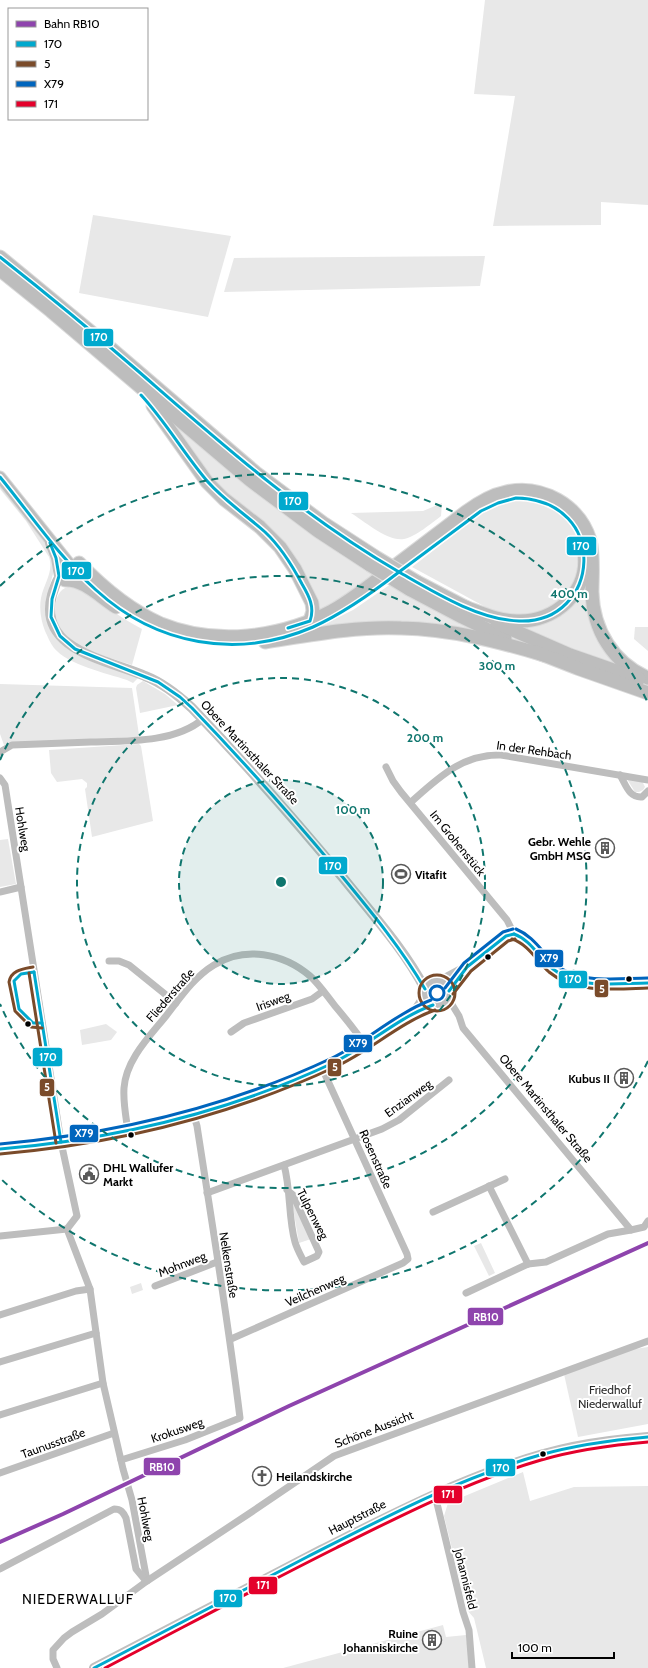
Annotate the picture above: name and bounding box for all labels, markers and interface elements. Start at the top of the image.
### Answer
legend [8,8,148,120]
text: Bahn RB10 [44,16,100,31]
text: 170 [44,36,62,51]
text: 5 [44,56,51,71]
text: X79 [44,76,64,91]
text: 171 [44,96,58,111]
line badge: 170 [83,328,114,347]
text: 170 [90,330,108,344]
line badge: 170 [278,491,309,511]
text: 170 [284,494,302,508]
line badge: 170 [566,536,597,556]
text: 170 [572,539,590,553]
line badge: 170 [61,561,92,580]
text: 170 [67,564,85,578]
text: 400 m [550,586,588,601]
text: 300 m [479,658,515,673]
street label: Obere Martinsthaler Straße [198,697,302,807]
text: 200 m [407,730,443,745]
street label: In der Rehbach [495,737,573,763]
text: 100 m [336,802,370,817]
street label: Hohlweg [12,806,34,853]
street label: Im Grohenstück [427,807,489,879]
place label: Gebr. Wehle GmbH MSG [528,834,591,863]
building icon: Gebr. Wehle GmbH MSG [594,837,616,859]
line badge: 170 [318,856,348,875]
text: 170 [324,859,342,873]
sports icon: Vitafit [390,863,412,885]
place label: Vitafit [415,867,447,882]
centre of rings [274,875,288,889]
line badge: X79 [534,949,564,968]
text: X79 [539,951,558,965]
unlabelled marker [483,952,493,962]
street label: Fliederstraße [143,965,197,1025]
line badge: 170 [558,970,588,989]
text: 170 [564,972,582,986]
unlabelled marker [624,974,634,984]
line badge: 5 [594,979,609,998]
text: 5 [599,982,605,996]
street label: Irisweg [254,988,293,1014]
unlabelled marker [23,1019,33,1029]
line badge: X79 [343,1034,373,1053]
text: X79 [348,1036,367,1050]
line badge: 170 [32,1047,63,1067]
text: 170 [39,1050,57,1064]
street label: Obere Martinsthaler Straße [496,1051,596,1165]
line badge: 5 [327,1058,342,1077]
text: 5 [332,1060,338,1074]
building icon: Kubus II [613,1067,635,1089]
place label: Kubus II [568,1071,610,1086]
street label: Enzianweg [382,1075,435,1120]
line badge: 5 [39,1078,55,1097]
text: 5 [44,1080,50,1094]
line badge: X79 [69,1124,99,1143]
text: X79 [74,1126,93,1140]
street label: Rosenstraße [356,1127,396,1191]
unlabelled marker [126,1130,136,1140]
place label: DHL Wallufer Markt [103,1160,173,1189]
public building icon: DHL Wallufer Markt [78,1163,100,1185]
street label: Tulpenweg [294,1186,333,1243]
street label: Nelkenstraße [216,1231,242,1299]
street label: Mohnweg [156,1248,209,1280]
street label: Veilchenweg [283,1270,348,1310]
line badge: RB10 [467,1307,504,1326]
text: RB10 [473,1310,499,1324]
park label: Friedhof Niederwalluf [578,1382,642,1411]
street label: Schöne Aussicht [333,1407,415,1451]
street label: Krokusweg [149,1414,206,1446]
street label: Taunusstraße [19,1424,87,1462]
unlabelled marker [538,1449,548,1459]
line badge: RB10 [143,1457,181,1476]
line badge: 170 [485,1458,516,1477]
text: RB10 [149,1460,175,1474]
text: 170 [492,1461,510,1475]
church icon: Heilandskirche [251,1465,273,1487]
place label: Heilandskirche [276,1469,352,1484]
line badge: 171 [433,1485,463,1504]
text: 171 [441,1487,455,1501]
street label: Hohlweg [134,1496,158,1543]
street label: Hauptstraße [326,1496,388,1538]
street label: Johannisfeld [451,1546,481,1611]
line badge: 171 [248,1576,278,1595]
text: 171 [256,1578,270,1592]
line badge: 170 [213,1589,243,1608]
district label: NIEDERWALLUF [22,1590,134,1608]
text: 170 [219,1591,237,1605]
place label: Ruine Johanniskirche [342,1626,418,1655]
building icon: Ruine Johanniskirche [421,1629,443,1651]
scale bar [512,1634,614,1660]
text: 100 m [518,1640,552,1655]

